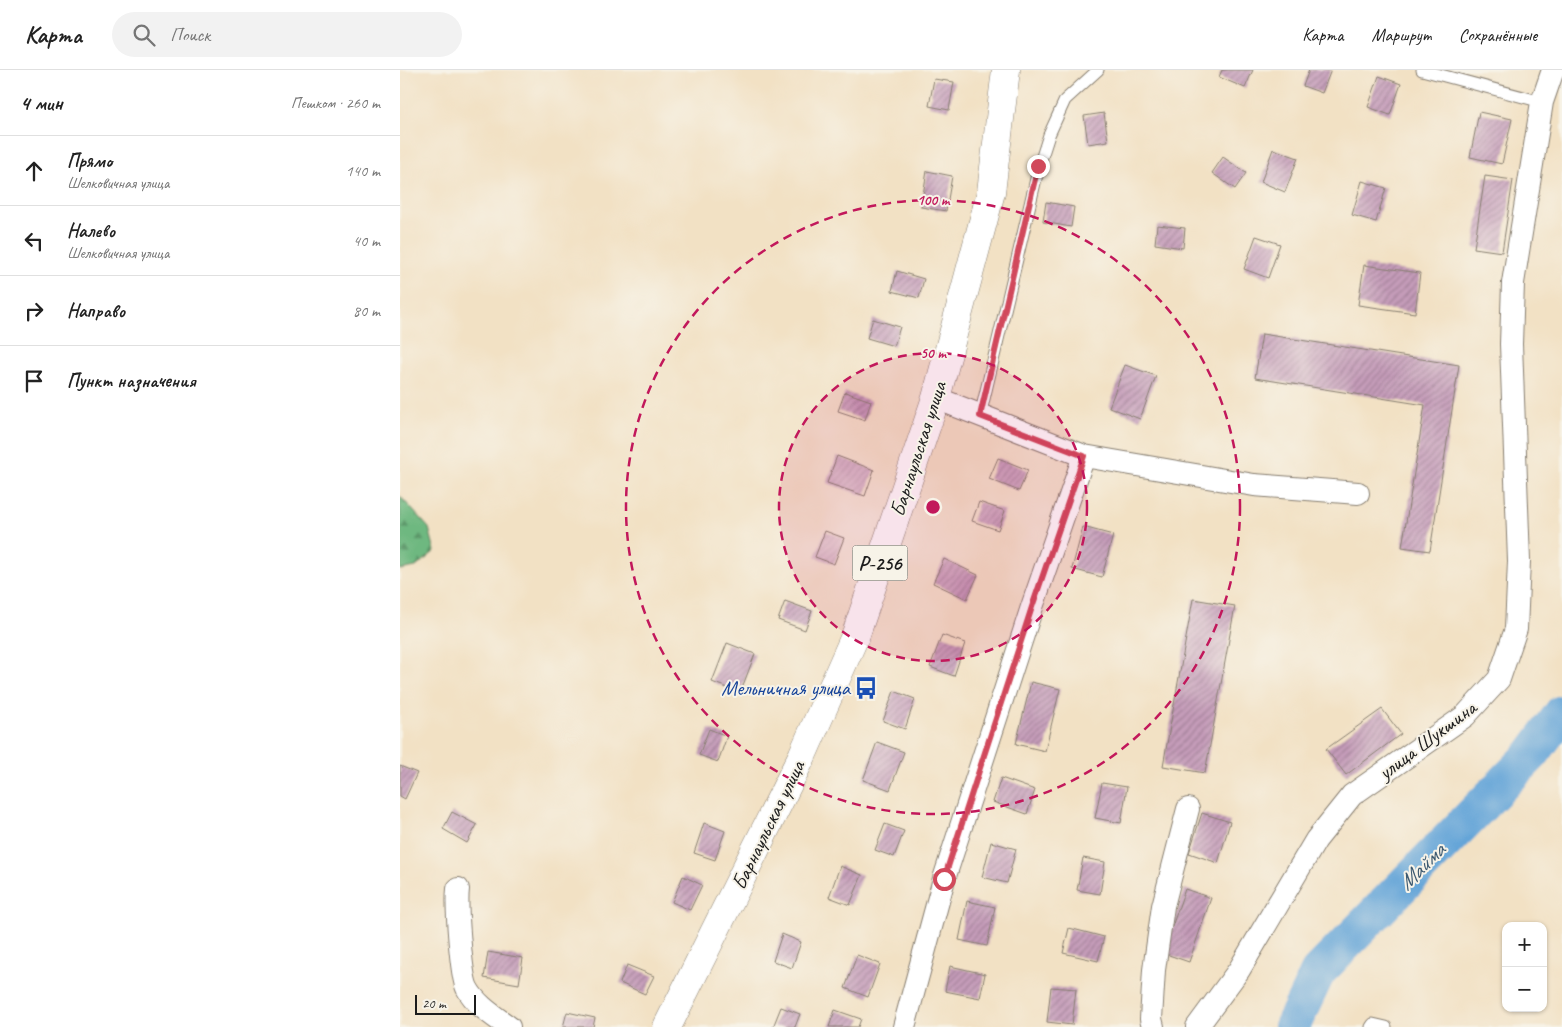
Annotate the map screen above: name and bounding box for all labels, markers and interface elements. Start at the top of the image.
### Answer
search box [112,12,462,57]
text: Карта [25,20,82,50]
icon: search [130,21,158,49]
text: Поиск [170,23,210,47]
text: Карта [1302,24,1343,46]
text: Маршрут [1371,24,1431,46]
text: Сохранённые [1459,24,1537,46]
text: 4 мин [20,90,63,116]
text: Пешком · 260 m [291,93,380,113]
text: Прямо [67,149,112,173]
route end [1027,155,1050,178]
icon: ahead [20,157,48,185]
text: 140 m [346,161,380,181]
text: Шелковичная улица [67,173,169,193]
text: 100 m [917,191,951,210]
text: Налево [67,219,115,243]
icon: left [20,227,48,255]
text: 40 m [353,231,380,251]
text: Шелковичная улица [67,243,169,263]
icon: right [20,297,48,325]
text: Направо [67,299,125,323]
text: 80 m [353,301,380,321]
text: 50 m [920,344,947,363]
icon: arrive [20,367,48,395]
text: Пункт назначения [67,369,196,393]
street label: Барнаульская улица [884,377,952,520]
centre of rings [924,498,942,516]
road number: Р-256 [852,546,908,580]
place label: Мельничная улица [721,675,852,701]
bus stop icon: Мельничная улица [853,675,879,701]
street label: улица Шукшина [1371,693,1483,786]
street label: Барнаульская улица [726,755,811,894]
water label: Майма [1392,835,1453,896]
route start [933,868,956,891]
map controls [1502,922,1547,1012]
button: + [1502,922,1547,967]
button: − [1502,967,1547,1012]
scale bar [415,992,476,1015]
text: 20 m [422,995,446,1012]

